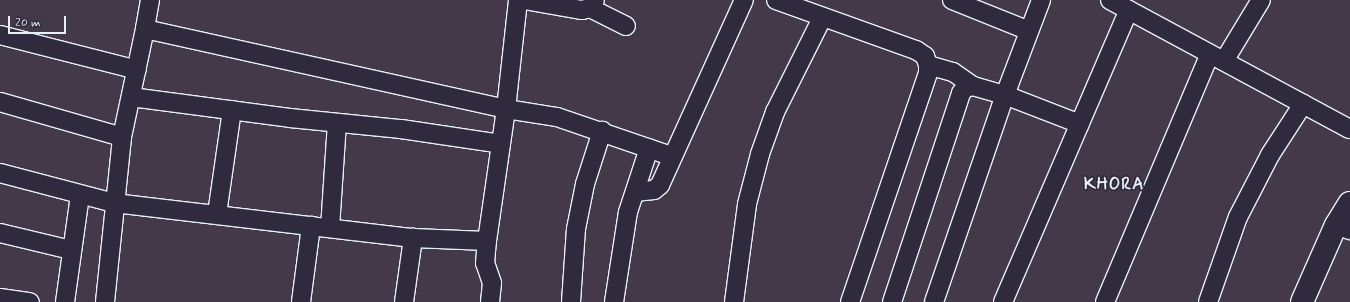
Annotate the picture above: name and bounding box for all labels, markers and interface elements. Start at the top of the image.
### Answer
scale bar [10,8,68,34]
text: 20 m [15,15,41,31]
district label: KHORA [1084,175,1144,195]

